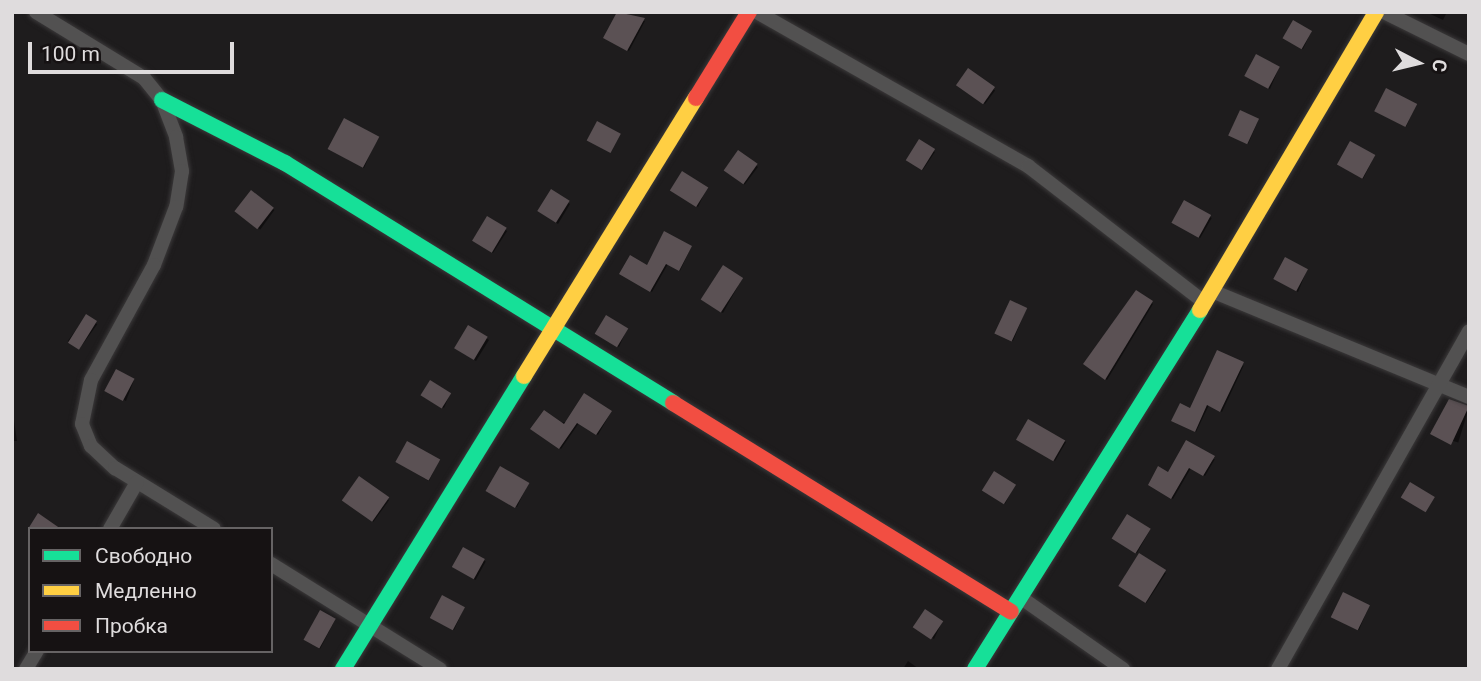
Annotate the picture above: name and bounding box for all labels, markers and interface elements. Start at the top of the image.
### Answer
scale bar [32,28,238,72]
north arrow [1383,28,1453,98]
text: 100 m [41,42,100,66]
text: С [1427,58,1452,73]
legend [28,527,273,653]
text: Свободно [95,544,192,568]
text: Медленно [95,579,197,603]
text: Пробка [95,614,168,638]

